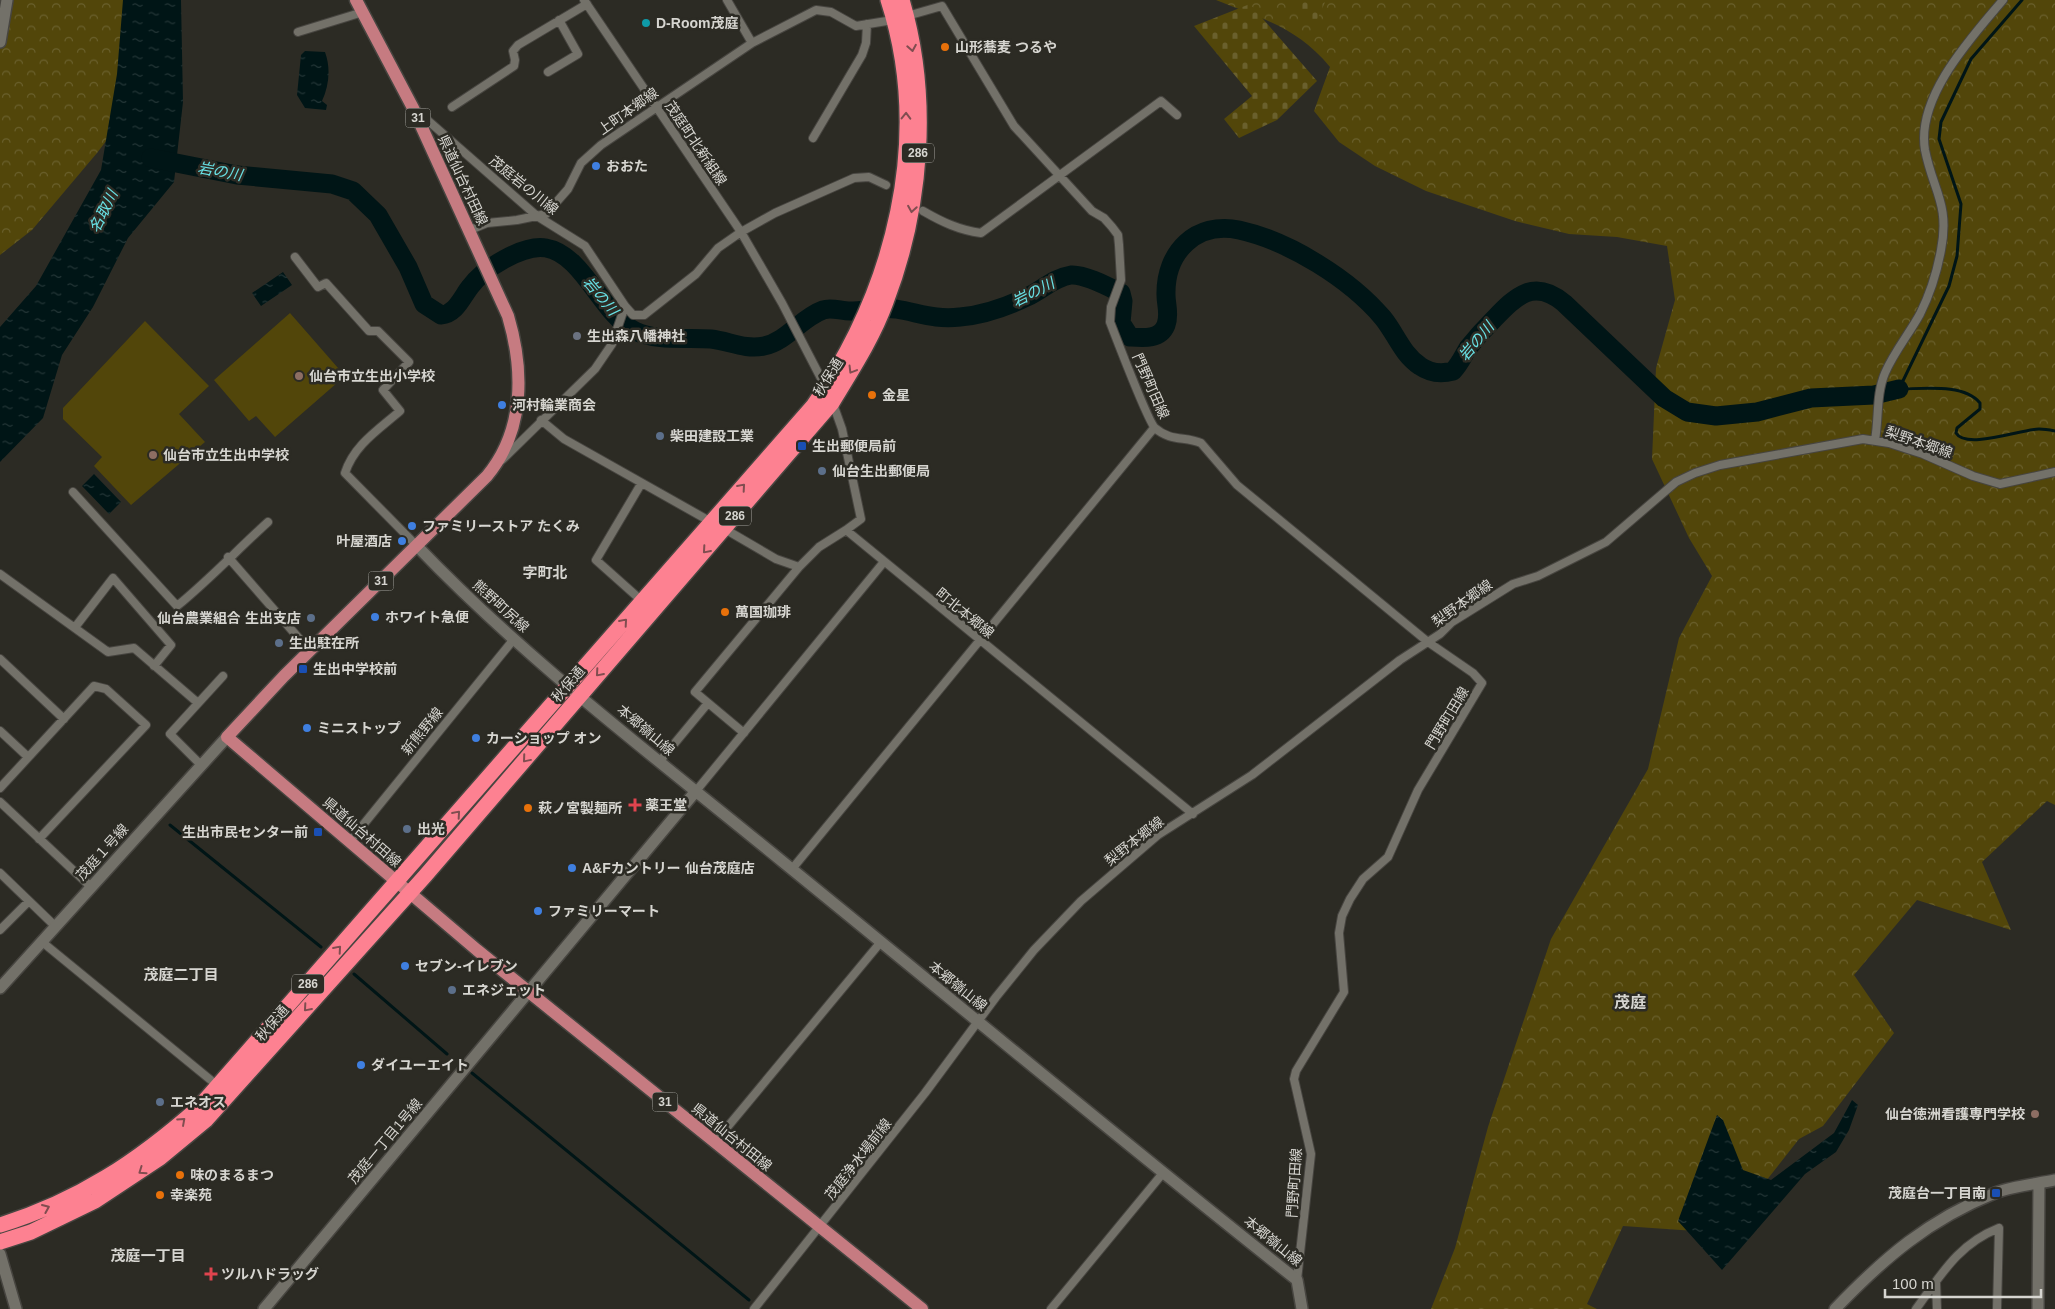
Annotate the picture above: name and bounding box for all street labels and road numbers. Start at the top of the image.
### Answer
street label: 上町本郷線 [595,84,661,138]
street label: 茂庭町北新組線 [662,98,730,188]
road number: 31 [406,109,430,128]
street label: 県道仙台村田線 [435,132,491,228]
road number: 286 [902,144,934,162]
street label: 茂庭岩の川線 [486,152,562,218]
street label: 門野町田線 [1129,351,1173,421]
street label: 秋保通 [810,355,846,399]
street label: 梨野本郷線 [1883,423,1955,461]
road number: 286 [719,506,751,526]
road number: 31 [368,572,394,590]
street label: 梨野本郷線 [1429,576,1495,630]
street label: 熊野町尻線 [470,577,532,635]
street label: 町北本郷線 [933,585,997,641]
street label: 秋保通 [548,663,588,705]
street label: 門野町田線 [1422,684,1472,752]
street label: 本郷嶺山線 [614,701,678,759]
street label: 新熊野線 [398,704,446,758]
street label: 県道仙台村田線 [320,794,404,870]
street label: 梨野本郷線 [1101,813,1167,869]
street label: 茂庭１号線 [73,821,131,883]
street label: 本郷嶺山線 [926,958,990,1014]
road number: 286 [292,974,324,994]
street label: 秋保通 [252,1002,292,1044]
road number: 31 [652,1092,678,1112]
street label: 茂庭一丁目1号線 [345,1095,425,1187]
street label: 県道仙台村田線 [689,1100,775,1174]
street label: 茂庭浄水場前線 [822,1115,894,1203]
street label: 門野町田線 [1284,1148,1304,1218]
street label: 本郷嶺山線 [1241,1213,1305,1269]

